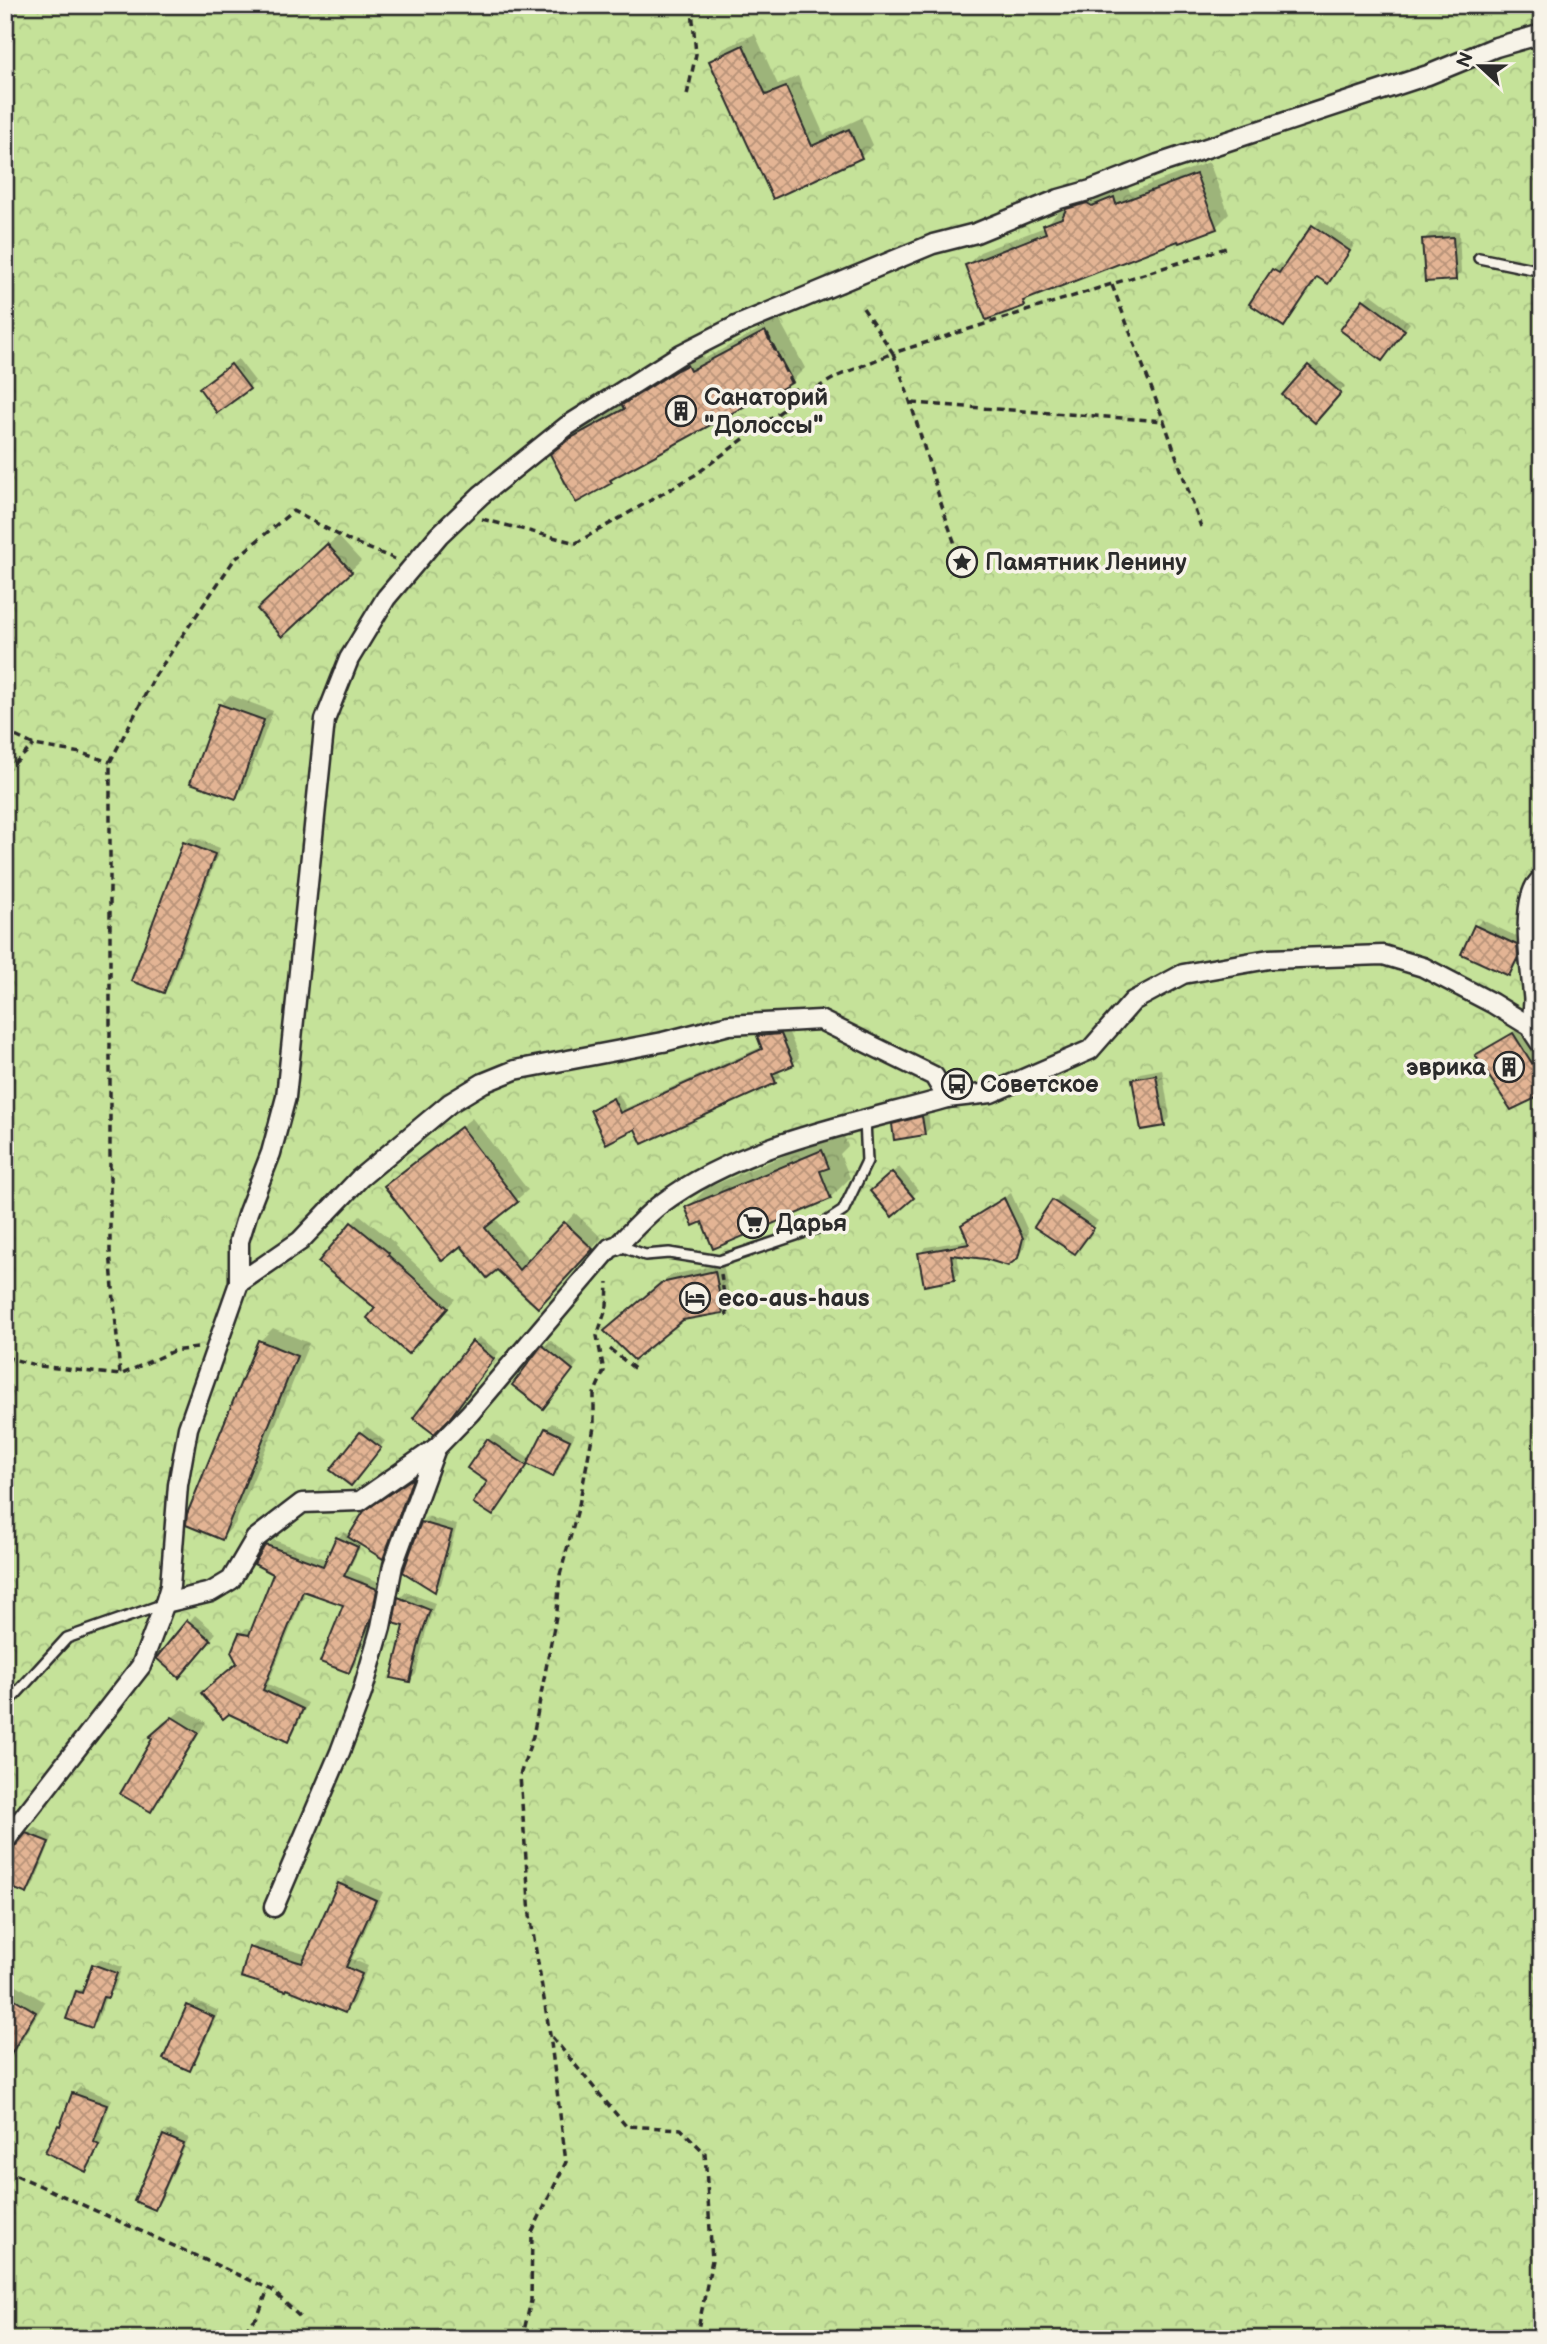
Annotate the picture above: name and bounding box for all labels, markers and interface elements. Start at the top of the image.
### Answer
north arrow [1446,32,1516,102]
text: N [1452,49,1479,71]
place label: Санаторий "Долоссы" [704,383,828,440]
building icon: Санаторий "Долоссы" [664,394,698,428]
place icon: Памятник Ленину [945,545,979,579]
place label: Памятник Ленину [985,548,1187,577]
building icon: эврика [1492,1050,1526,1084]
place label: эврика [1406,1053,1487,1082]
bus stop icon: Советское [940,1067,974,1101]
place label: Советское [980,1070,1099,1099]
supermarket icon: Дарья [736,1206,770,1240]
place label: Дарья [776,1209,847,1238]
hotel icon: eco-aus-haus [678,1281,712,1315]
place label: eco-aus-haus [718,1284,870,1313]

